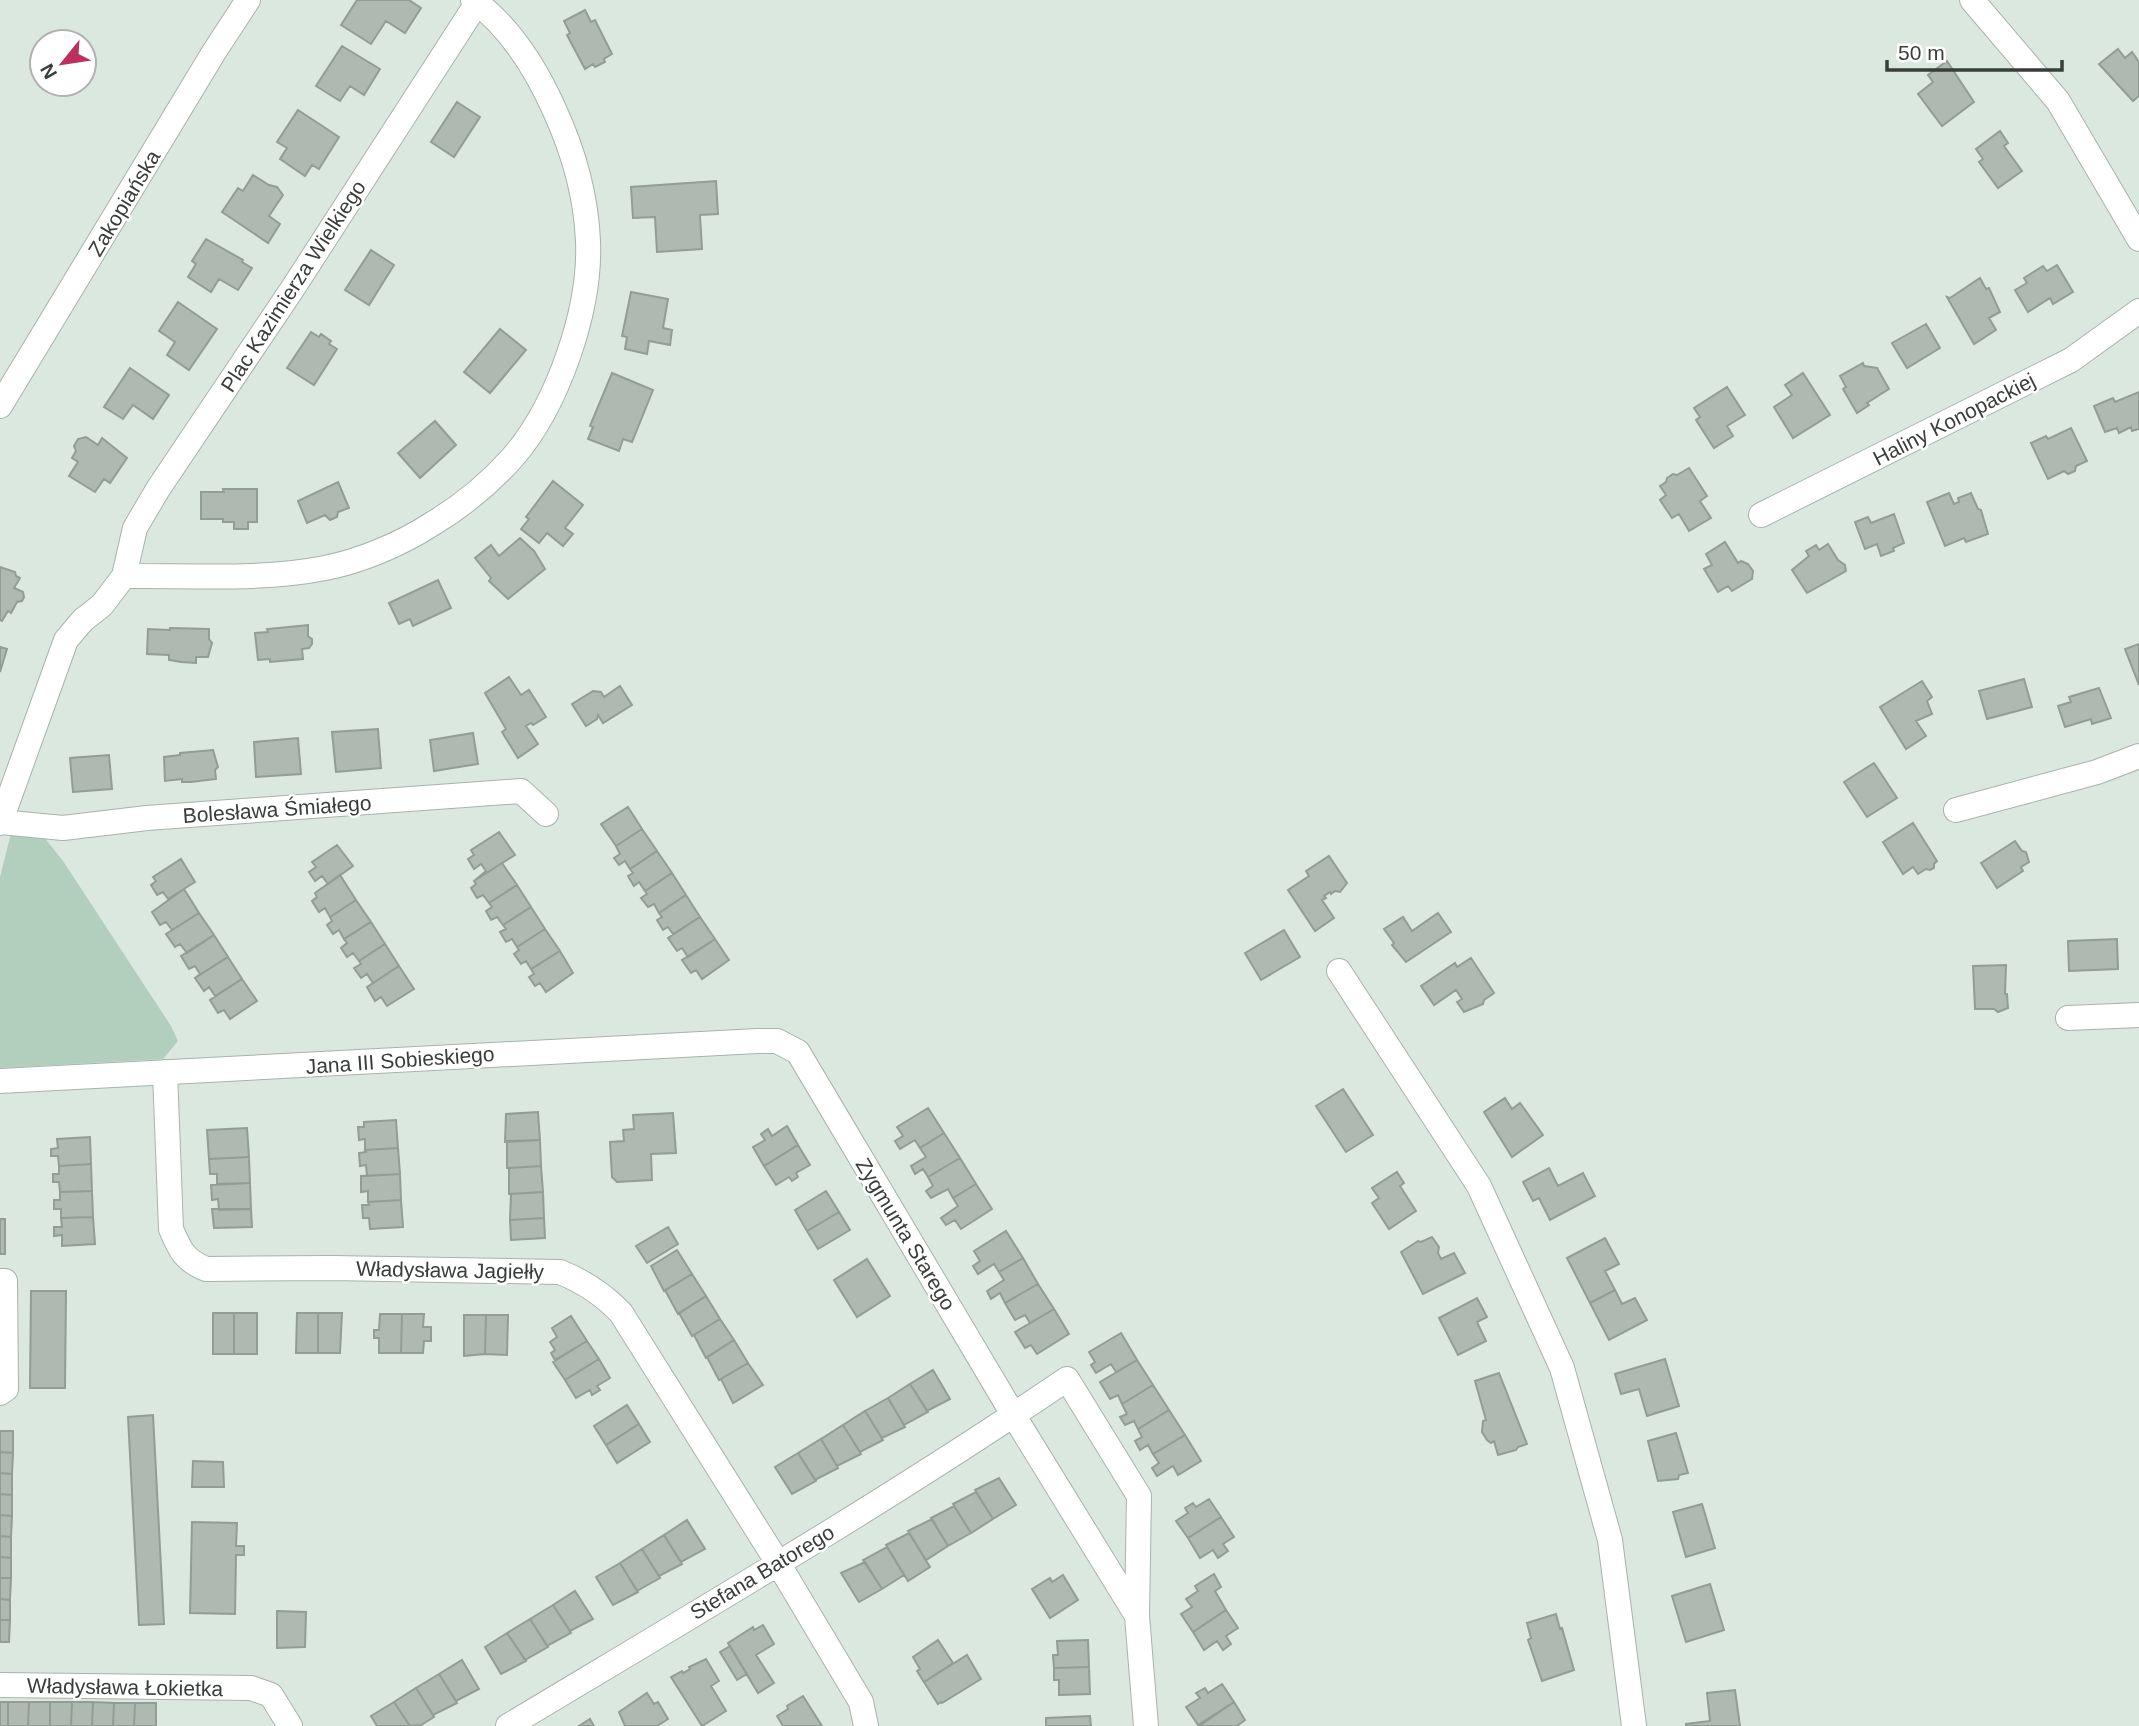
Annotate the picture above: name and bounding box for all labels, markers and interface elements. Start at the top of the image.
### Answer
north arrow [28,28,98,98]
scale bar [1887,28,2062,72]
text: 50 m [1898,41,1945,64]
text: N [36,60,61,82]
street label: Zakopiańska [83,146,165,260]
street label: Plac Kazimierza Wielkiego [216,176,370,396]
street label: Haliny Konopackiej [1869,368,2039,470]
street label: Bolesława Śmiałego [182,791,372,827]
street label: Jana III Sobieskiego [305,1042,495,1078]
street label: Zygmunta Starego [852,1154,960,1314]
street label: Władysława Jagiełły [356,1257,545,1283]
street label: Stefana Batorego [686,1520,838,1624]
street label: Władysława Łokietka [27,1674,224,1700]

